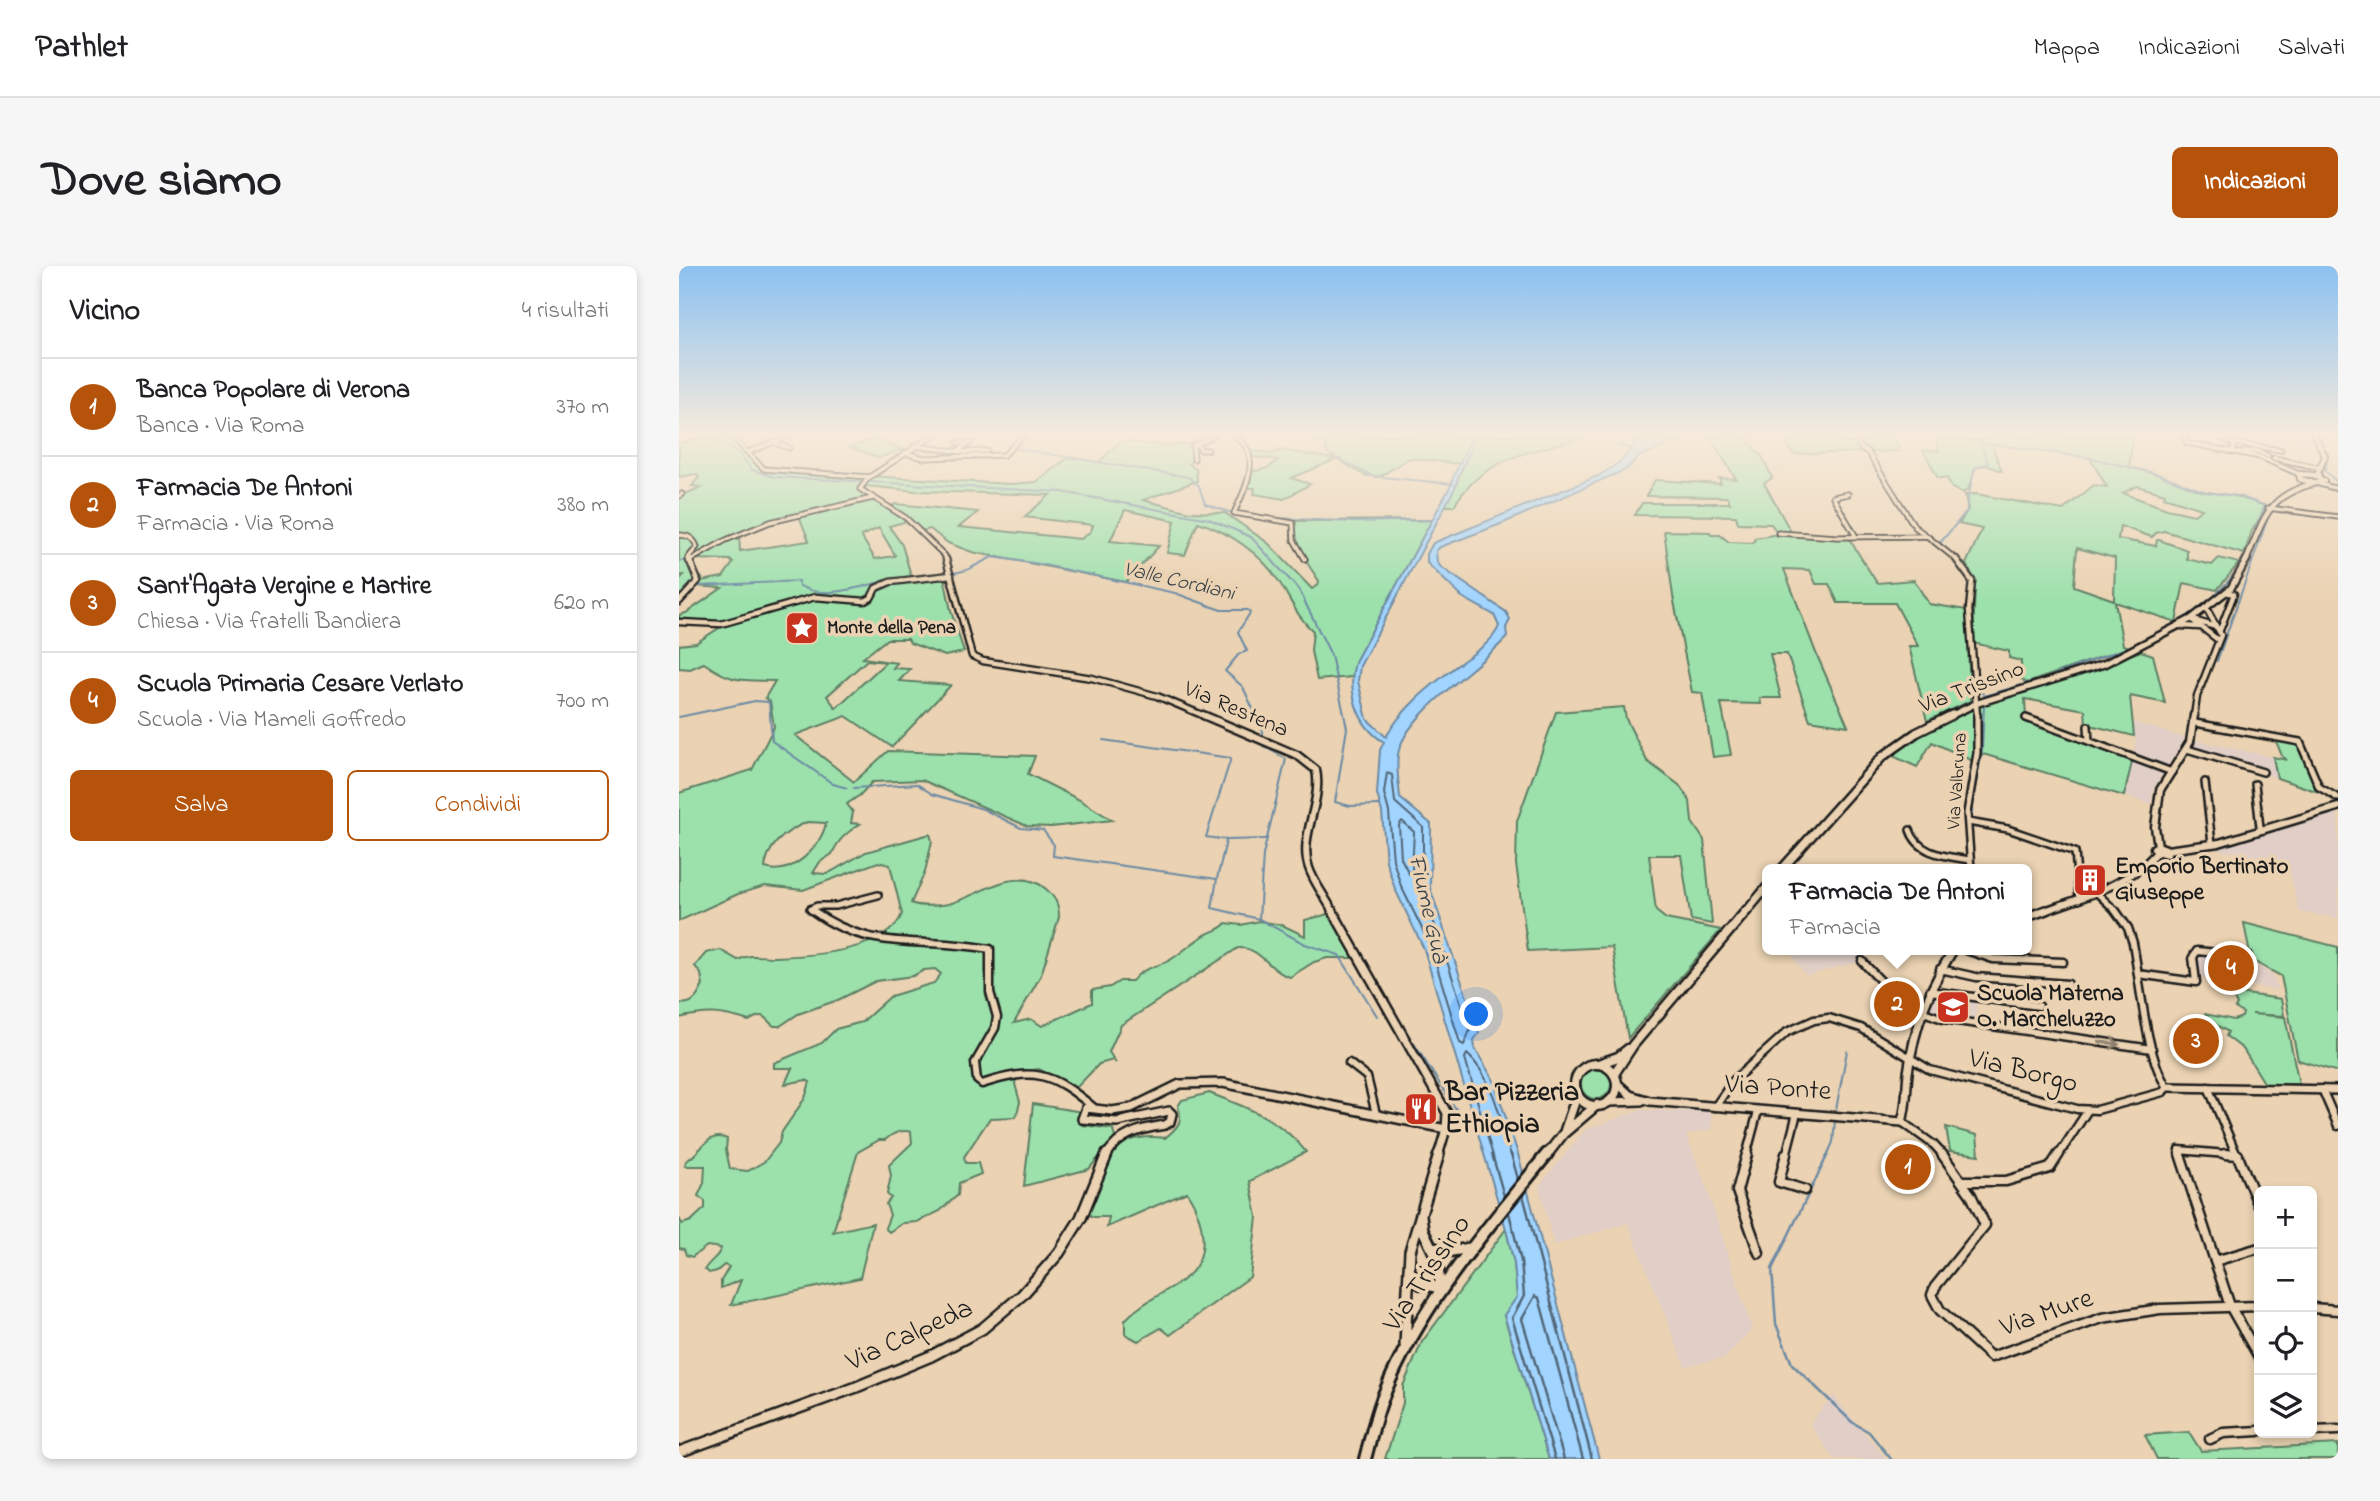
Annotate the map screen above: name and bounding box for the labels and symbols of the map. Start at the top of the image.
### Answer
water label: Valle Cordiani [1121,555,1240,610]
place icon: Monte della Pena [783,609,821,647]
place label: Monte della Pena [827,615,956,642]
street label: Via Trissino [1914,653,2029,723]
street label: Via Restena [1178,673,1293,747]
street label: Via Valbruna [1941,732,1975,831]
place label: Emporio Bertinato Giuseppe [2115,851,2289,910]
water label: Fiume Guà [1398,852,1457,968]
building icon: Emporio Bertinato Giuseppe [2071,861,2109,899]
pin: 4 [2208,942,2254,994]
pin: 2 [1874,978,1920,1030]
place label: Scuola Materna O. Marcheluzzo [1977,978,2124,1037]
school or university icon: Scuola Materna O. Marcheluzzo [1934,988,1972,1026]
your location [1459,997,1493,1031]
pin: 3 [2173,1015,2219,1067]
one-way arrow [2097,1037,2120,1050]
street label: Via Borgo [1963,1038,2082,1105]
street label: Via Ponte [1722,1065,1833,1113]
place label: Bar Pizzeria Ethiopia [1443,1073,1579,1146]
restaurant icon: Bar Pizzeria Ethiopia [1402,1090,1440,1128]
pin: 1 [1885,1141,1931,1193]
street label: Via Trissino [1373,1207,1482,1342]
street label: Via Mure [1994,1279,2099,1349]
street label: Via Calpeda [839,1289,980,1384]

